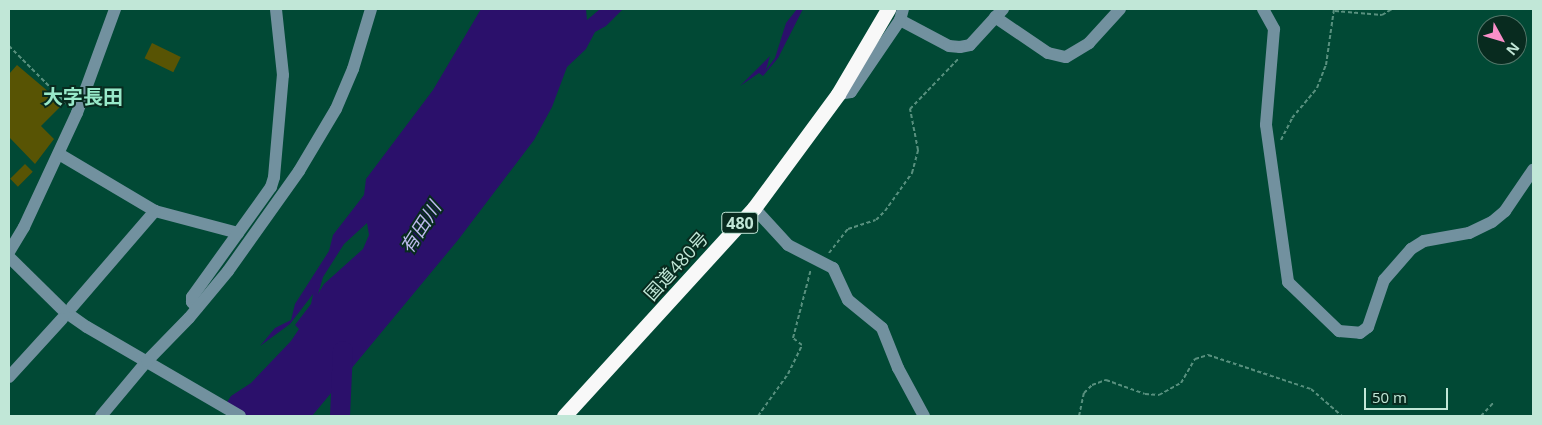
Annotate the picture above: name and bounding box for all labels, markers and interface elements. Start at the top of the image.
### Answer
north arrow [1477,15,1527,65]
text: N [1502,39,1524,60]
district label: 大字長田 [43,84,123,108]
water label: 有田川 [396,198,446,258]
road number: 480 [721,210,759,237]
street label: 国道480号 [640,227,712,305]
scale bar [1367,378,1451,410]
text: 50 m [1372,387,1407,407]

